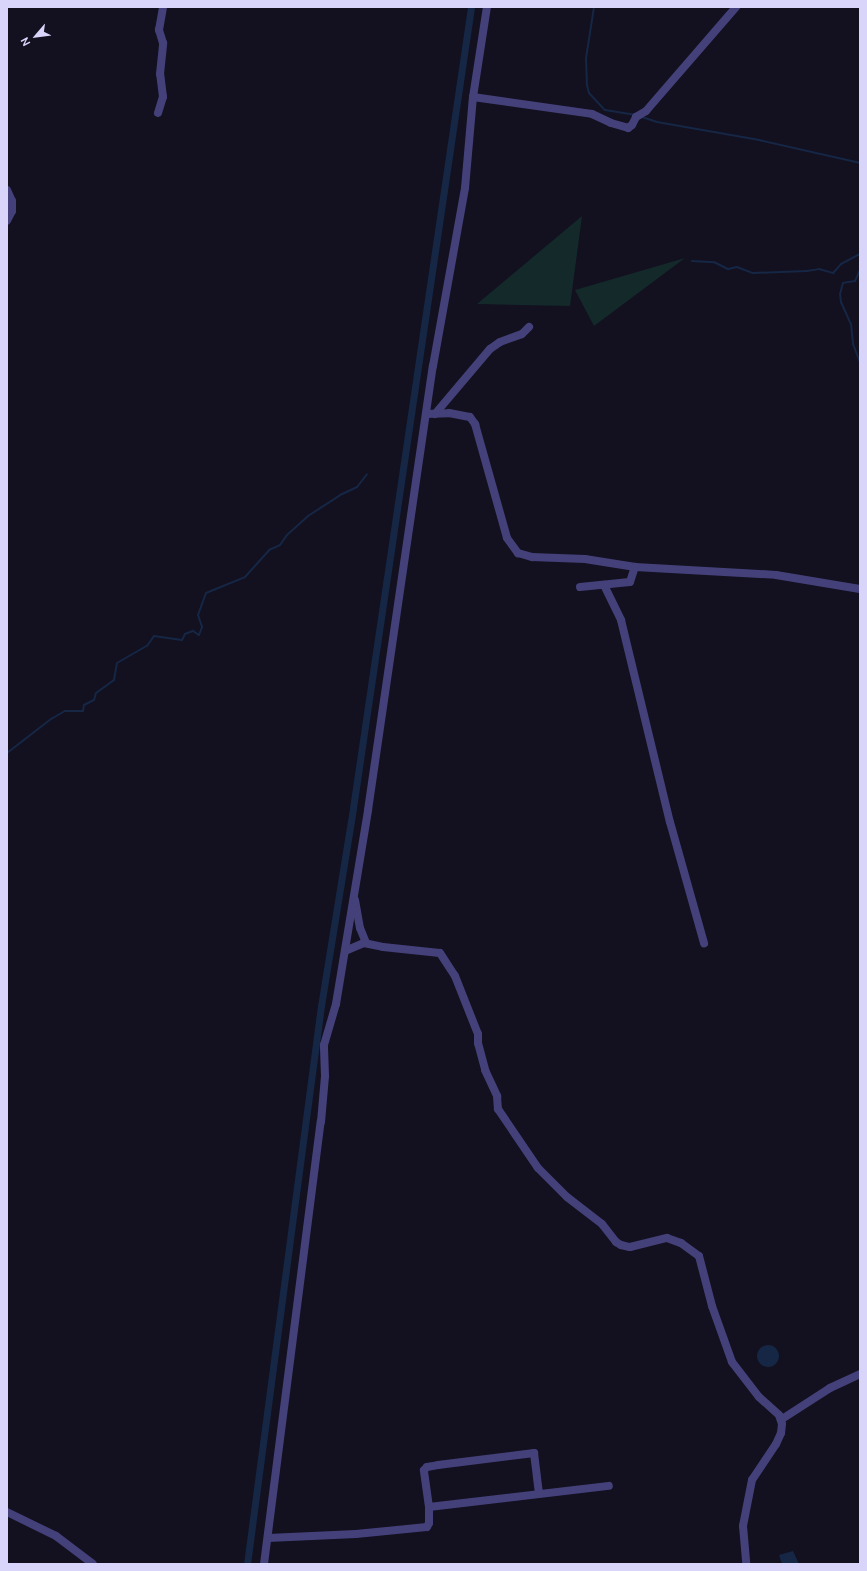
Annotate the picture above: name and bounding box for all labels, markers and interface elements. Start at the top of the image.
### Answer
north arrow [16,16,56,56]
text: N [18,35,33,48]

